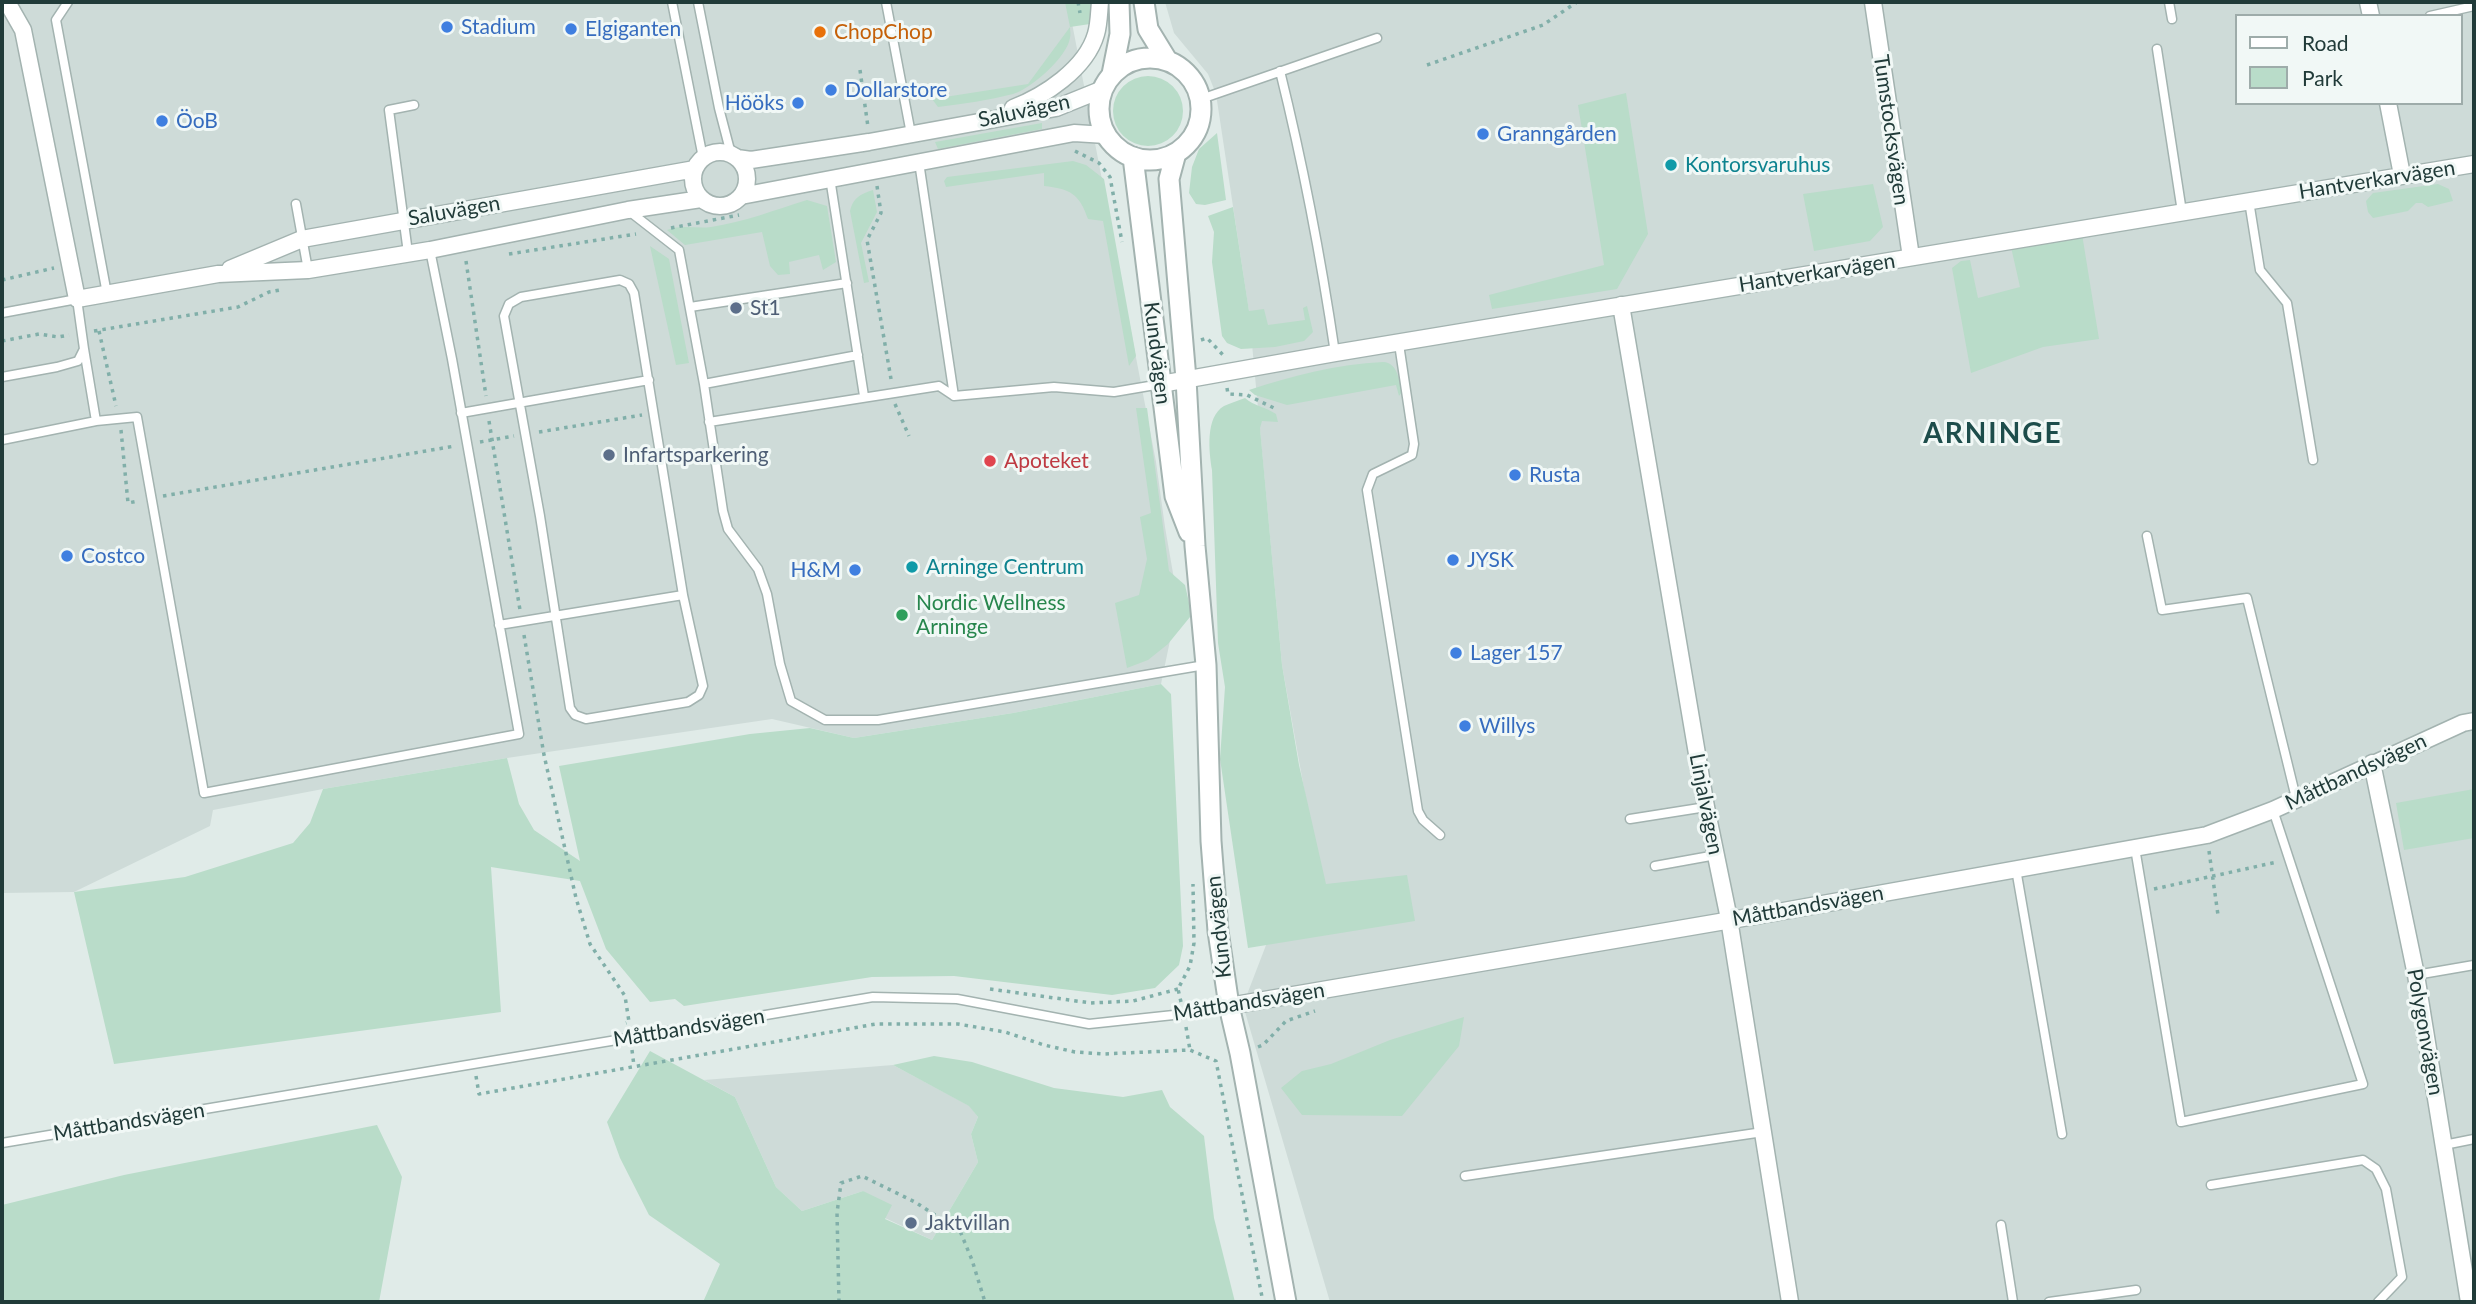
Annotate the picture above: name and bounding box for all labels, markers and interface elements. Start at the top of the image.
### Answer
place label: Stadium [461,14,536,40]
legend [2234,14,2462,105]
place label: Elgiganten [585,16,681,42]
marker: Stadium [439,19,455,35]
place label: ChopChop [834,19,933,45]
marker: Elgiganten [563,21,579,37]
marker: ChopChop [812,24,828,40]
text: Road [2302,30,2349,55]
street label: Tumstocksvägen [1868,53,1914,207]
text: Park [2302,65,2343,90]
place label: Dollarstore [845,77,947,103]
marker: Dollarstore [823,82,839,98]
street label: Saluvägen [976,89,1072,133]
place label: Hööks [725,90,784,116]
marker: Hööks [790,95,806,111]
place label: ÖoB [176,108,218,134]
marker: ÖoB [154,113,170,129]
place label: Granngården [1497,121,1617,147]
marker: Granngården [1475,126,1491,142]
place label: Kontorsvaruhus [1685,152,1830,178]
street label: Hantverkarvägen [2297,155,2457,205]
marker: Kontorsvaruhus [1663,157,1679,173]
street label: Saluvägen [406,191,502,231]
street label: Hantverkarvägen [1737,248,1897,298]
place label: St1 [750,295,781,321]
marker: St1 [728,300,744,316]
street label: Kundvägen [1138,300,1176,406]
district label: ARNINGE [1924,417,2062,451]
place label: Infartsparkering [623,442,769,468]
marker: Infartsparkering [601,447,617,463]
place label: Apoteket [1004,448,1089,474]
marker: Apoteket [982,453,998,469]
place label: Rusta [1529,462,1580,488]
marker: Rusta [1507,467,1523,483]
place label: Costco [81,543,145,569]
place label: JYSK [1467,547,1514,573]
marker: Costco [59,548,75,564]
marker: JYSK [1445,552,1461,568]
place label: Arninge Centrum [926,554,1084,580]
place label: H&M [791,557,841,583]
marker: Arninge Centrum [904,559,920,575]
marker: H&M [847,562,863,578]
place label: Nordic Wellness Arninge [916,590,1066,640]
marker: Nordic Wellness Arninge [894,607,910,623]
place label: Lager 157 [1470,640,1563,666]
marker: Lager 157 [1448,645,1464,661]
place label: Willys [1479,713,1535,739]
marker: Willys [1457,718,1473,734]
street label: Måttbandsvägen [2281,728,2431,816]
street label: Linjalvägen [1684,751,1728,857]
street label: Kundvägen [1201,874,1237,980]
street label: Måttbandsvägen [1730,880,1886,932]
street label: Polygonvägen [2401,967,2449,1097]
street label: Måttbandsvägen [1171,978,1327,1026]
street label: Måttbandsvägen [611,1004,767,1052]
street label: Måttbandsvägen [51,1098,207,1146]
place label: Jaktvillan [925,1210,1010,1236]
marker: Jaktvillan [903,1215,919,1231]

